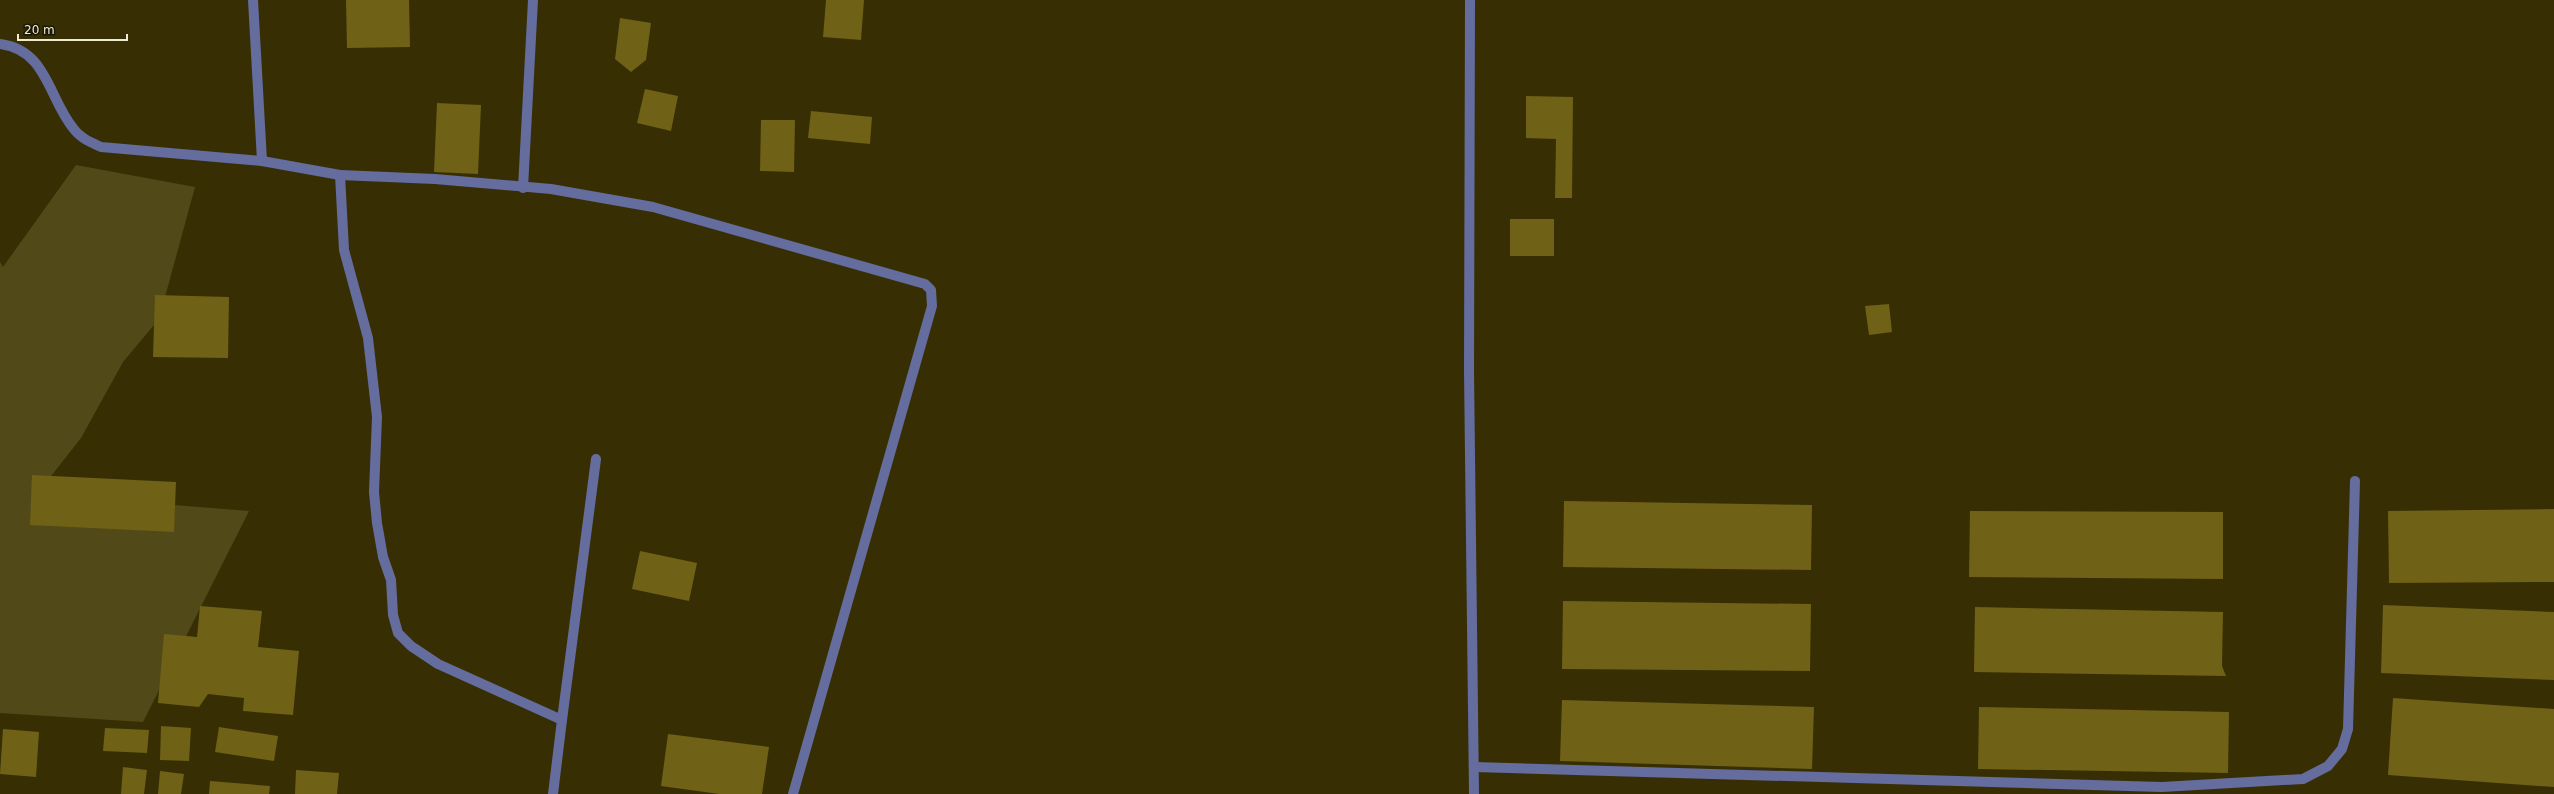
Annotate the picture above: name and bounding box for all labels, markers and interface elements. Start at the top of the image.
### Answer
scale bar [18,16,127,42]
text: 20 m [24,23,55,37]

